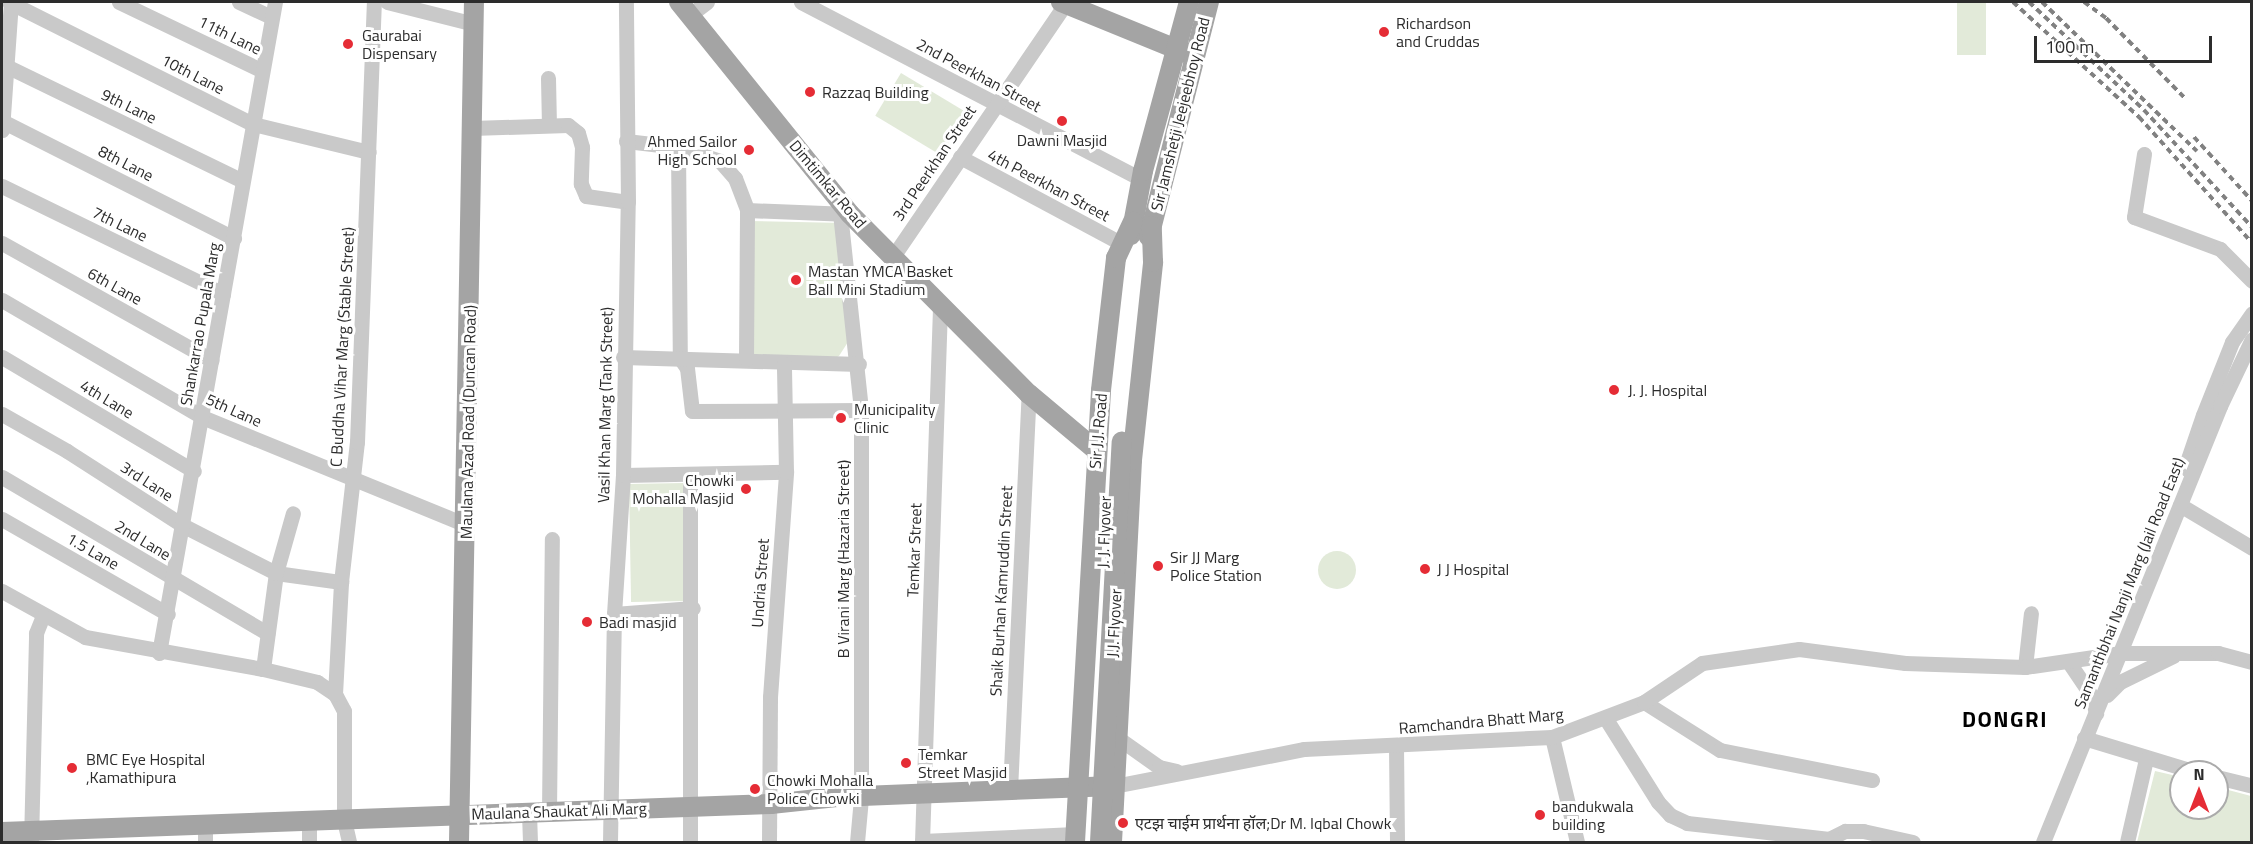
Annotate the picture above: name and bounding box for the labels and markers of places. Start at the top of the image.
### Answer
place label: Richardson and Cruddas [1396,13,1480,51]
place label: Gaurabai Dispensary [362,25,437,63]
marker: Richardson and Cruddas [1377,25,1391,39]
marker: Gaurabai Dispensary [339,35,357,53]
place label: Razzaq Building [822,82,929,102]
marker: Razzaq Building [803,85,817,99]
marker: Dawni Masjid [1055,114,1069,128]
place label: Dawni Masjid [1017,130,1107,150]
place label: Ahmed Sailor High School [648,131,737,169]
marker: Ahmed Sailor High School [742,143,756,157]
place label: Mastan YMCA Basket Ball Mini Stadium [808,261,953,299]
marker: Mastan YMCA Basket Ball Mini Stadium [789,273,803,287]
place label: J. J. Hospital [1628,380,1707,400]
marker: J. J. Hospital [1605,381,1623,399]
place label: Municipality Clinic [854,399,936,437]
marker: Municipality Clinic [832,409,850,427]
place label: Chowki Mohalla Masjid [632,470,734,508]
marker: Chowki Mohalla Masjid [739,482,753,496]
place label: Sir JJ Marg Police Station [1170,547,1262,585]
marker: Sir JJ Marg Police Station [1151,559,1165,573]
place label: J J Hospital [1437,559,1509,579]
marker: J J Hospital [1418,562,1432,576]
place label: Badi masjid [599,612,677,632]
marker: Badi masjid [580,615,594,629]
place label: Temkar Street Masjid [918,744,1007,782]
place label: BMC Eye Hospital ,Kamathipura [86,749,205,787]
marker: Temkar Street Masjid [899,756,913,770]
marker: BMC Eye Hospital ,Kamathipura [63,759,81,777]
place label: Chowki Mohalla Police Chowki [767,770,873,808]
marker: Chowki Mohalla Police Chowki [748,782,762,796]
place label: bandukwala building [1552,796,1633,834]
marker: bandukwala building [1533,808,1547,822]
place label: एटझ चाईम प्रार्थना हॉल;Dr M. Iqbal Chowk [1135,813,1391,833]
marker: एटझ चाईम प्रार्थना हॉल;Dr M. Iqbal Chowk [1116,816,1130,830]

